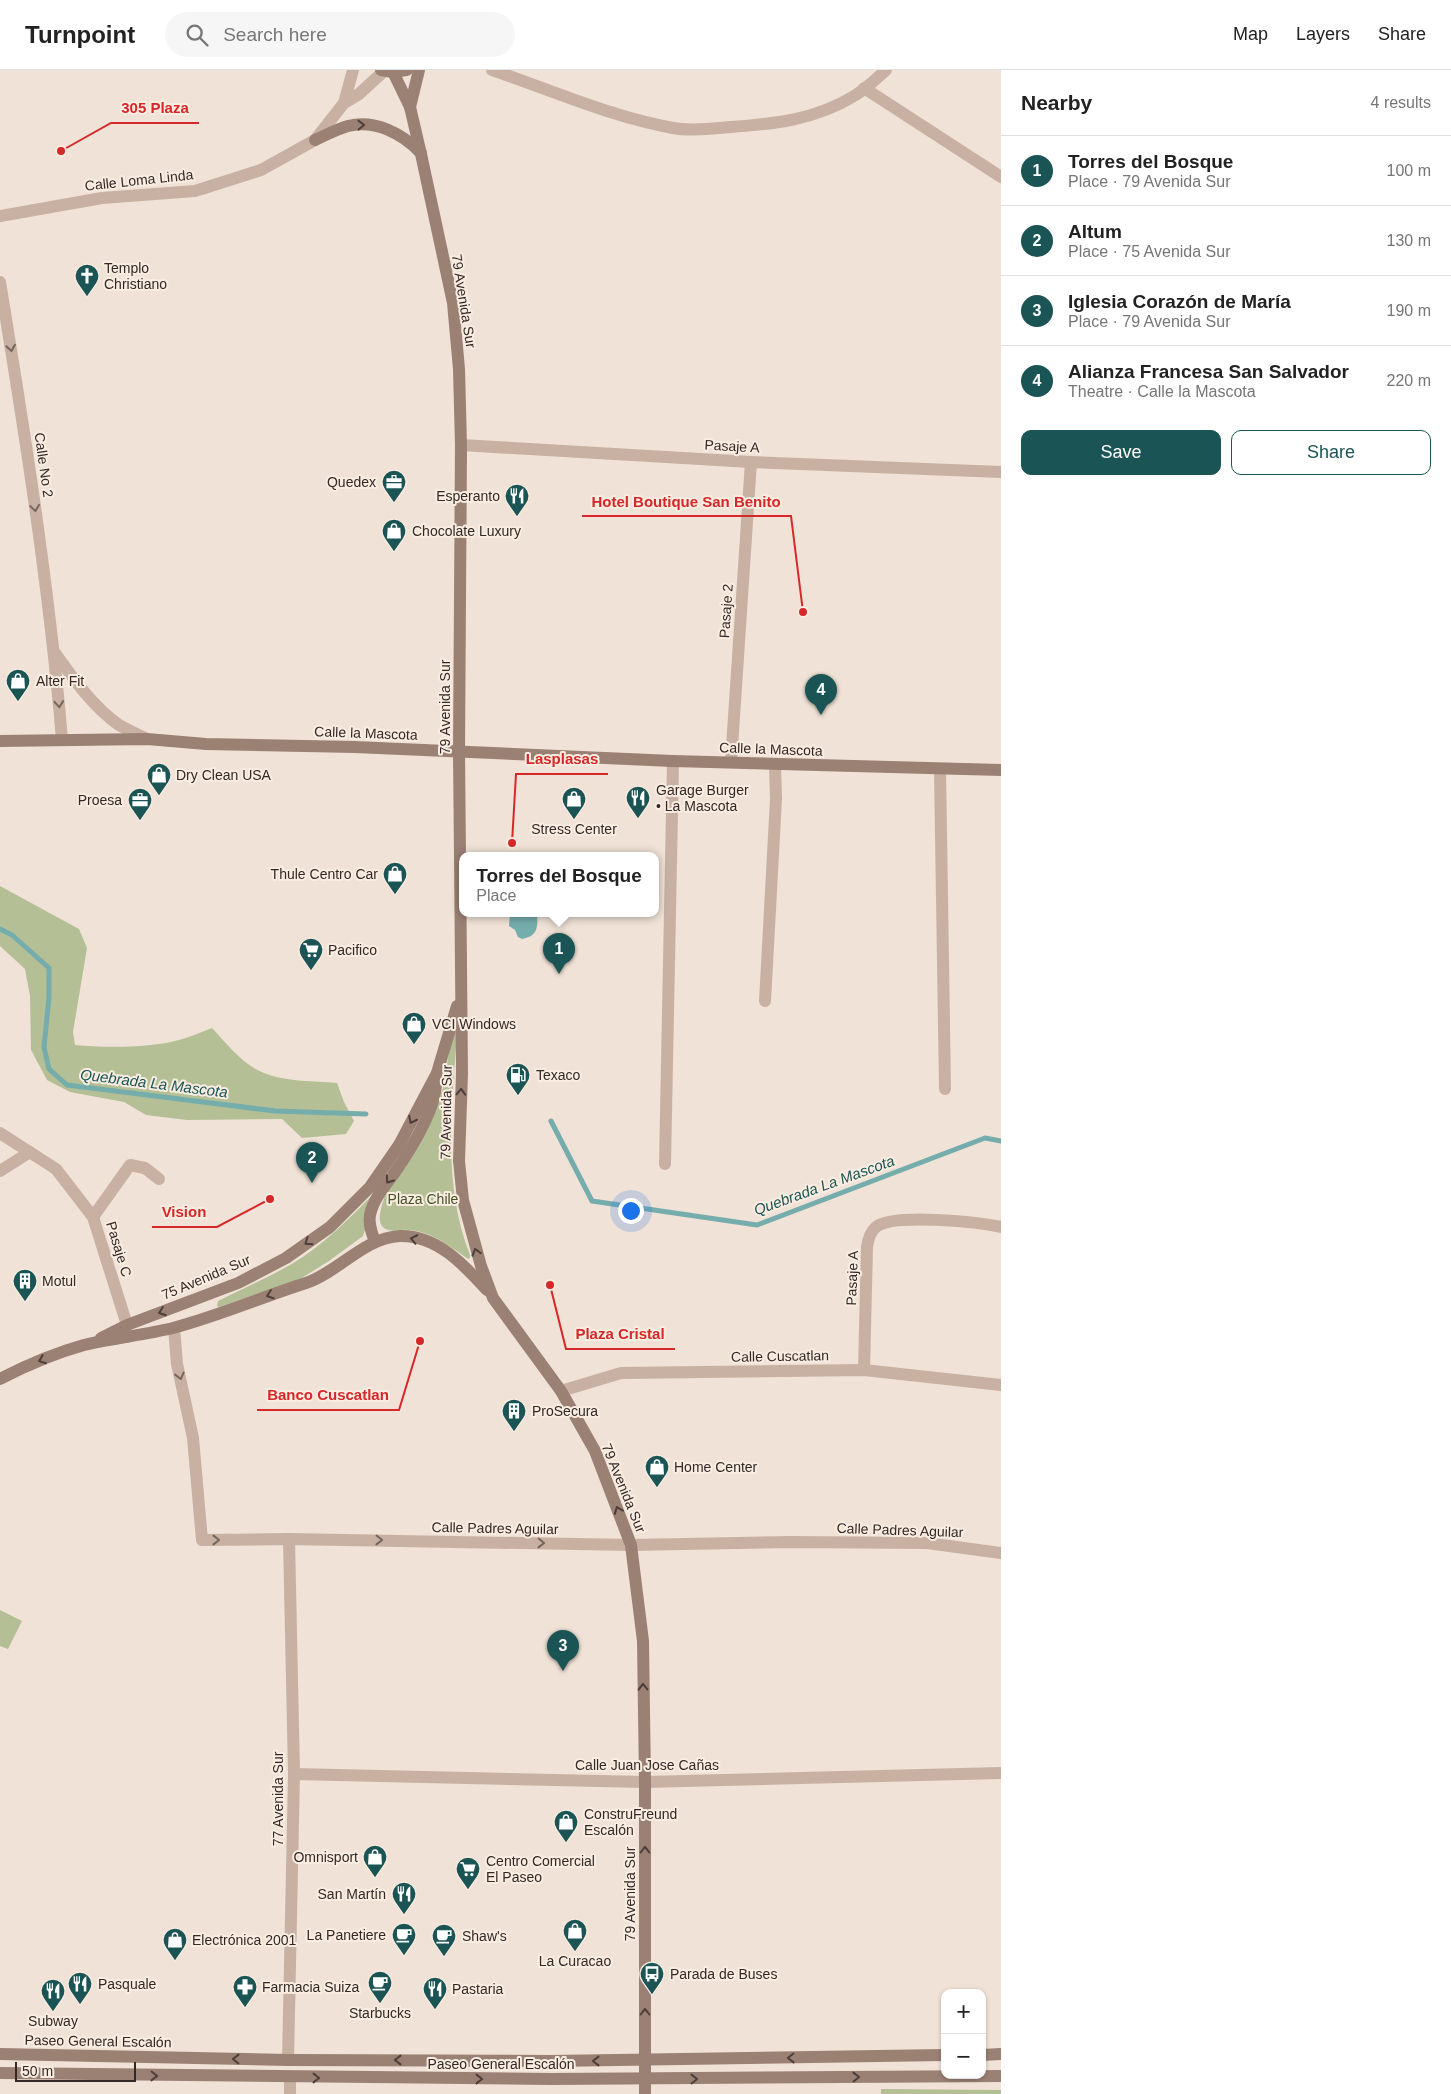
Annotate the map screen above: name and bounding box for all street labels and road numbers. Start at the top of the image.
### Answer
street label: Calle Loma Linda [84,166,194,194]
street label: 79 Avenida Sur [449,253,479,349]
street label: Calle No 2 [32,432,56,499]
street label: Pasaje A [704,437,761,455]
street label: Pasaje 2 [716,583,736,639]
street label: 79 Avenida Sur [437,659,453,754]
street label: Calle la Mascota [314,723,418,743]
street label: Calle la Mascota [719,739,823,759]
street label: 79 Avenida Sur [437,1064,455,1159]
street label: Pasaje C [103,1219,135,1279]
street label: Pasaje A [843,1249,861,1306]
street label: 75 Avenida Sur [159,1251,253,1303]
street label: Calle Cuscatlan [731,1347,829,1365]
street label: 79 Avenida Sur [599,1441,649,1535]
street label: Calle Padres Aguilar [431,1519,559,1537]
street label: Calle Padres Aguilar [836,1520,964,1540]
street label: 77 Avenida Sur [270,1751,286,1846]
street label: Calle Juan Jose Cañas [575,1757,719,1773]
street label: 79 Avenida Sur [622,1846,638,1941]
street label: Paseo General Escalón [24,2032,172,2050]
street label: Paseo General Escalón [427,2056,575,2072]

